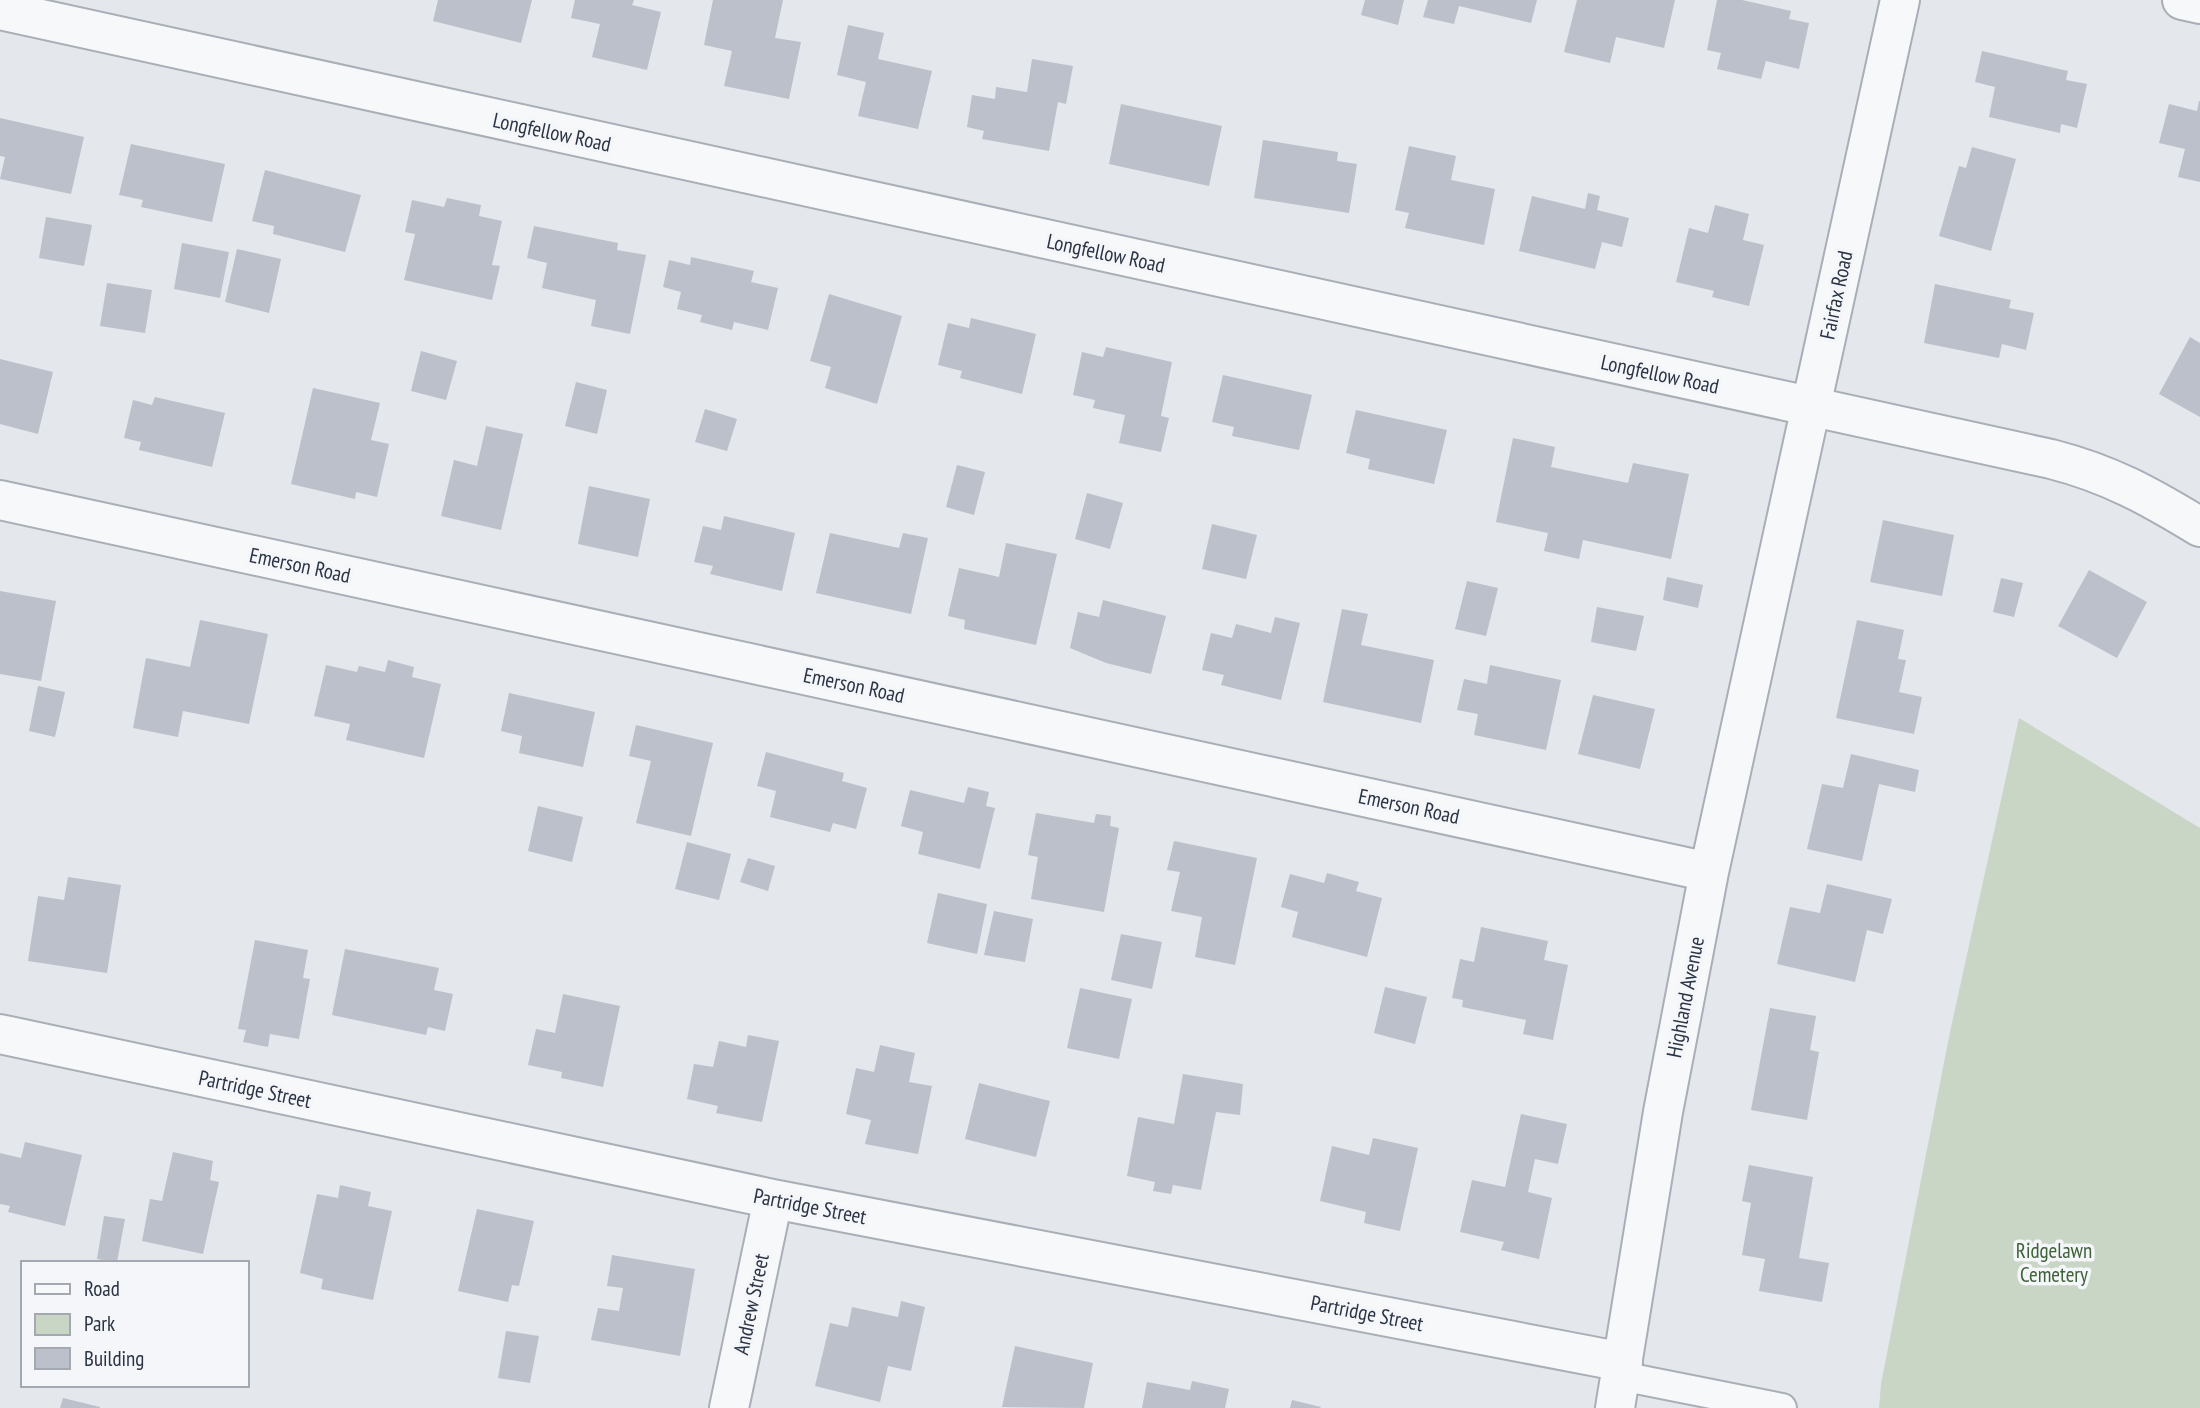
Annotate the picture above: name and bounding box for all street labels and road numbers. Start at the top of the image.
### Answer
street label: Longfellow Road [491,106,613,158]
street label: Longfellow Road [1045,227,1167,279]
street label: Fairfax Road [1813,248,1859,342]
street label: Longfellow Road [1599,348,1721,400]
street label: Emerson Road [247,541,353,589]
street label: Emerson Road [801,661,907,709]
street label: Emerson Road [1356,782,1462,830]
street label: Highland Avenue [1660,934,1710,1060]
street label: Partridge Street [196,1064,314,1114]
street label: Partridge Street [751,1182,869,1230]
street label: Andrew Street [727,1251,775,1357]
street label: Partridge Street [1308,1289,1426,1337]

